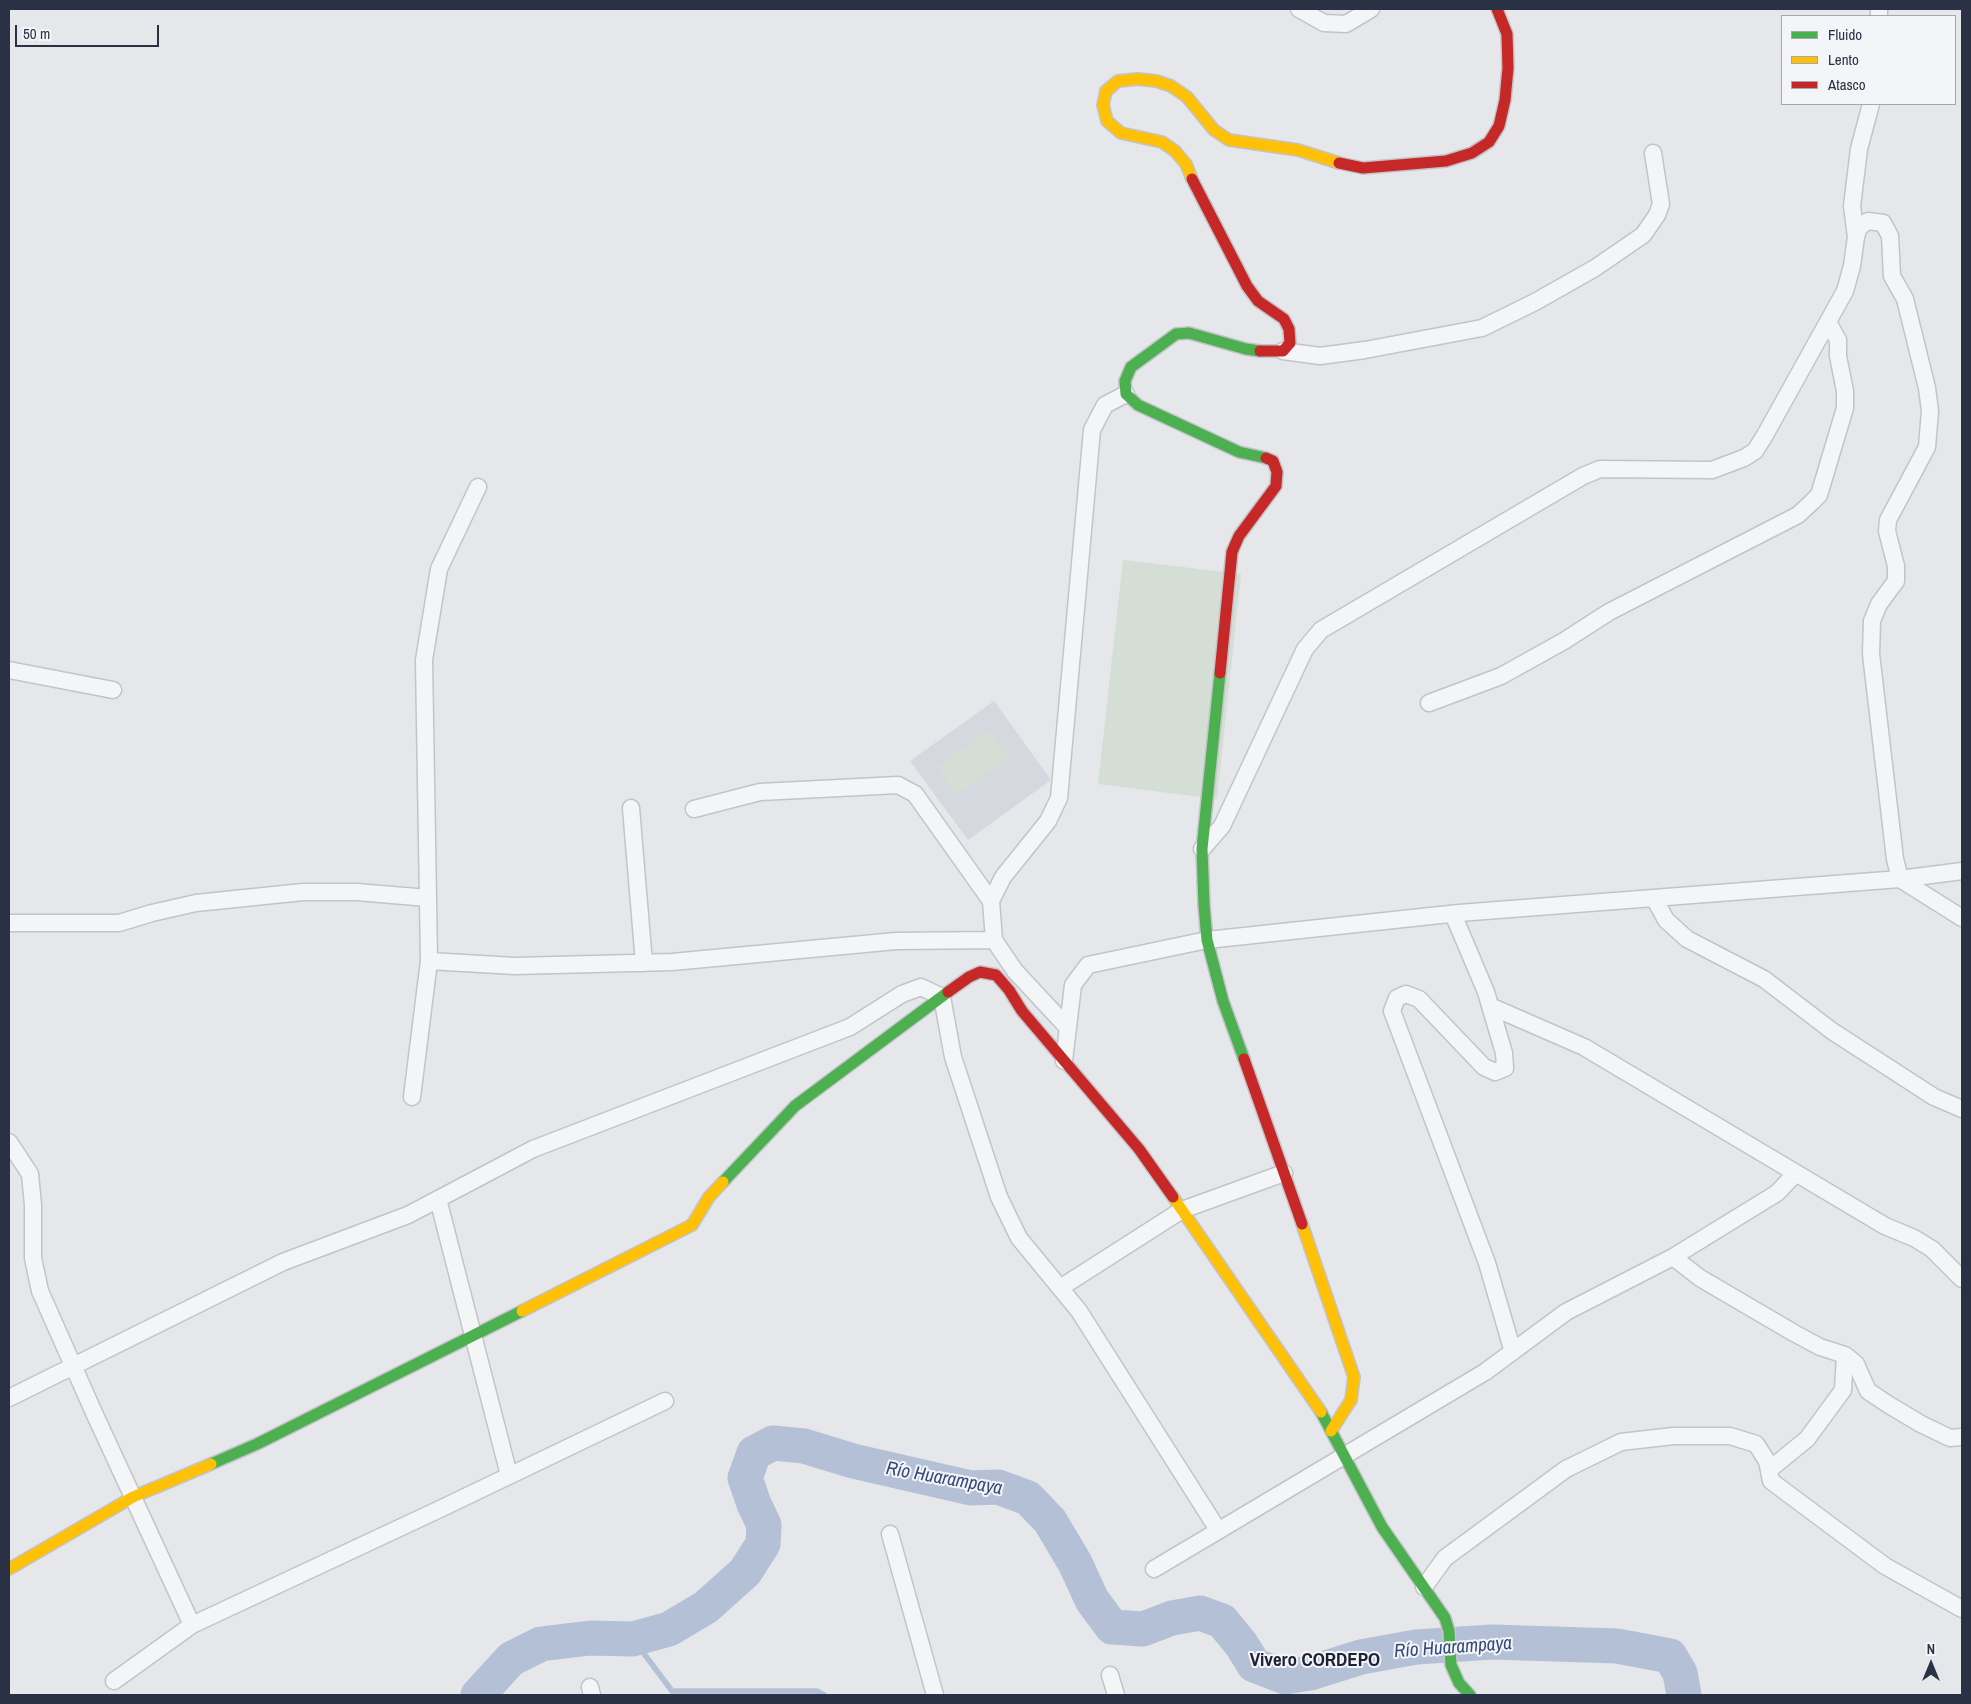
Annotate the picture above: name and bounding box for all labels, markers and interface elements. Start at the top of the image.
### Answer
scale bar [18,15,161,47]
legend [1781,15,1956,105]
text: 50 m [23,23,50,44]
text: Fluido [1828,24,1862,45]
text: Lento [1828,49,1859,70]
text: Atasco [1828,74,1866,95]
water label: Río Huarampaya [884,1458,1004,1500]
water label: Río Huarampaya [1393,1633,1513,1663]
north arrow [1906,1639,1956,1689]
text: N [1927,1640,1935,1658]
district label: Vivero CORDEPO [1250,1650,1380,1672]

